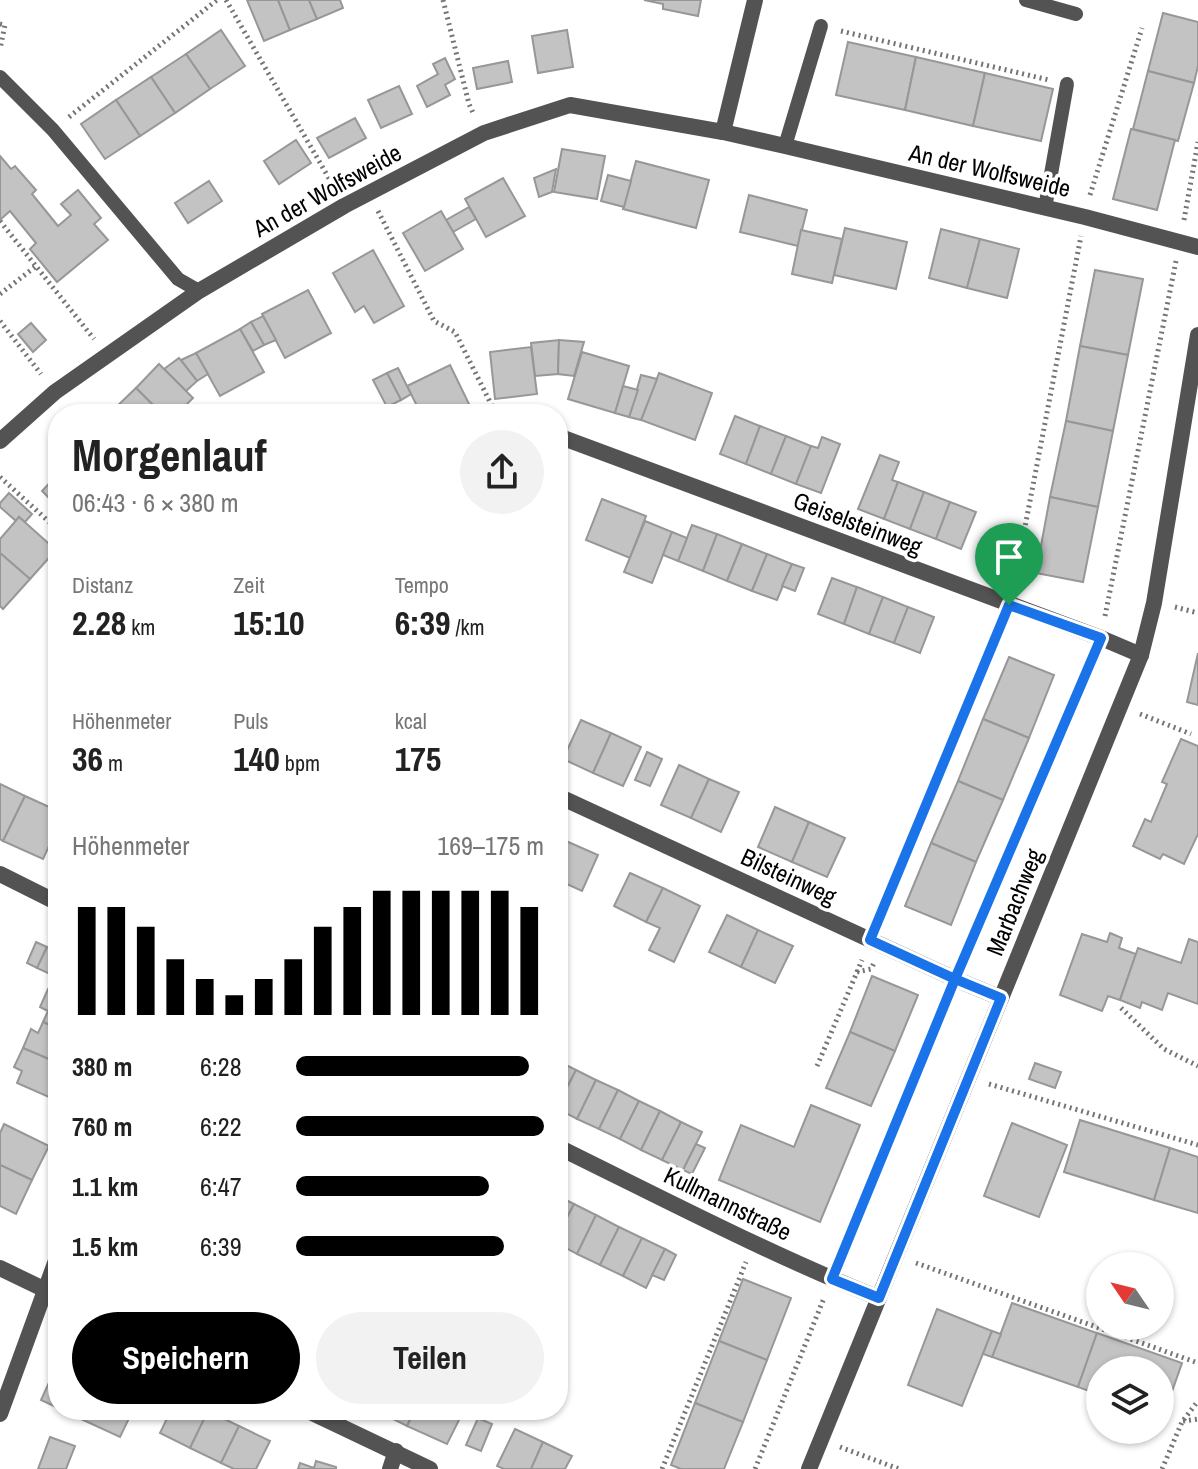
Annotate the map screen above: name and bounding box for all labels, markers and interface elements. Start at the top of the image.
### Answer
street label: An der Wolfsweide [246,136,407,244]
street label: An der Wolfsweide [905,136,1074,204]
text: Morgenlauf [72,425,266,485]
button: share [460,430,544,514]
street label: Geiselsteinweg [789,484,927,562]
text: 06:43 · 6 × 380 m [72,485,239,520]
pin [975,523,1043,605]
icon: arrive [987,535,1031,579]
text: Distanz [72,570,133,600]
text: Zeit [233,570,264,600]
text: Tempo [395,570,449,600]
text: 2.28 [72,600,126,646]
text: 15:10 [233,600,305,646]
text: 6:39 [395,600,450,646]
text: km [126,612,155,642]
text: /km [450,612,485,642]
text: Höhenmeter [72,706,171,736]
text: Puls [233,706,268,736]
text: kcal [395,706,427,736]
text: 36 [72,736,103,782]
text: 140 [233,736,280,782]
text: 175 [395,736,441,782]
text: m [103,748,123,778]
text: bpm [280,748,320,778]
text: Höhenmeter [72,828,189,863]
text: 169–175 m [437,828,544,863]
street label: Bilsteinweg [736,840,842,912]
street label: Marbachweg [978,844,1050,960]
text: 380 m [72,1049,132,1084]
text: 6:28 [200,1049,242,1084]
text: 760 m [72,1109,132,1144]
text: 6:22 [200,1109,242,1144]
street label: Kullmannstraße [659,1158,797,1248]
text: 1.1 km [72,1169,138,1204]
text: 6:47 [200,1169,242,1204]
text: 1.5 km [72,1229,138,1264]
text: 6:39 [200,1229,242,1264]
north arrow [1086,1252,1174,1340]
map controls [1086,1252,1174,1444]
button: Speichern [72,1312,300,1404]
button: Teilen [316,1312,544,1404]
button: layers [1086,1356,1174,1444]

